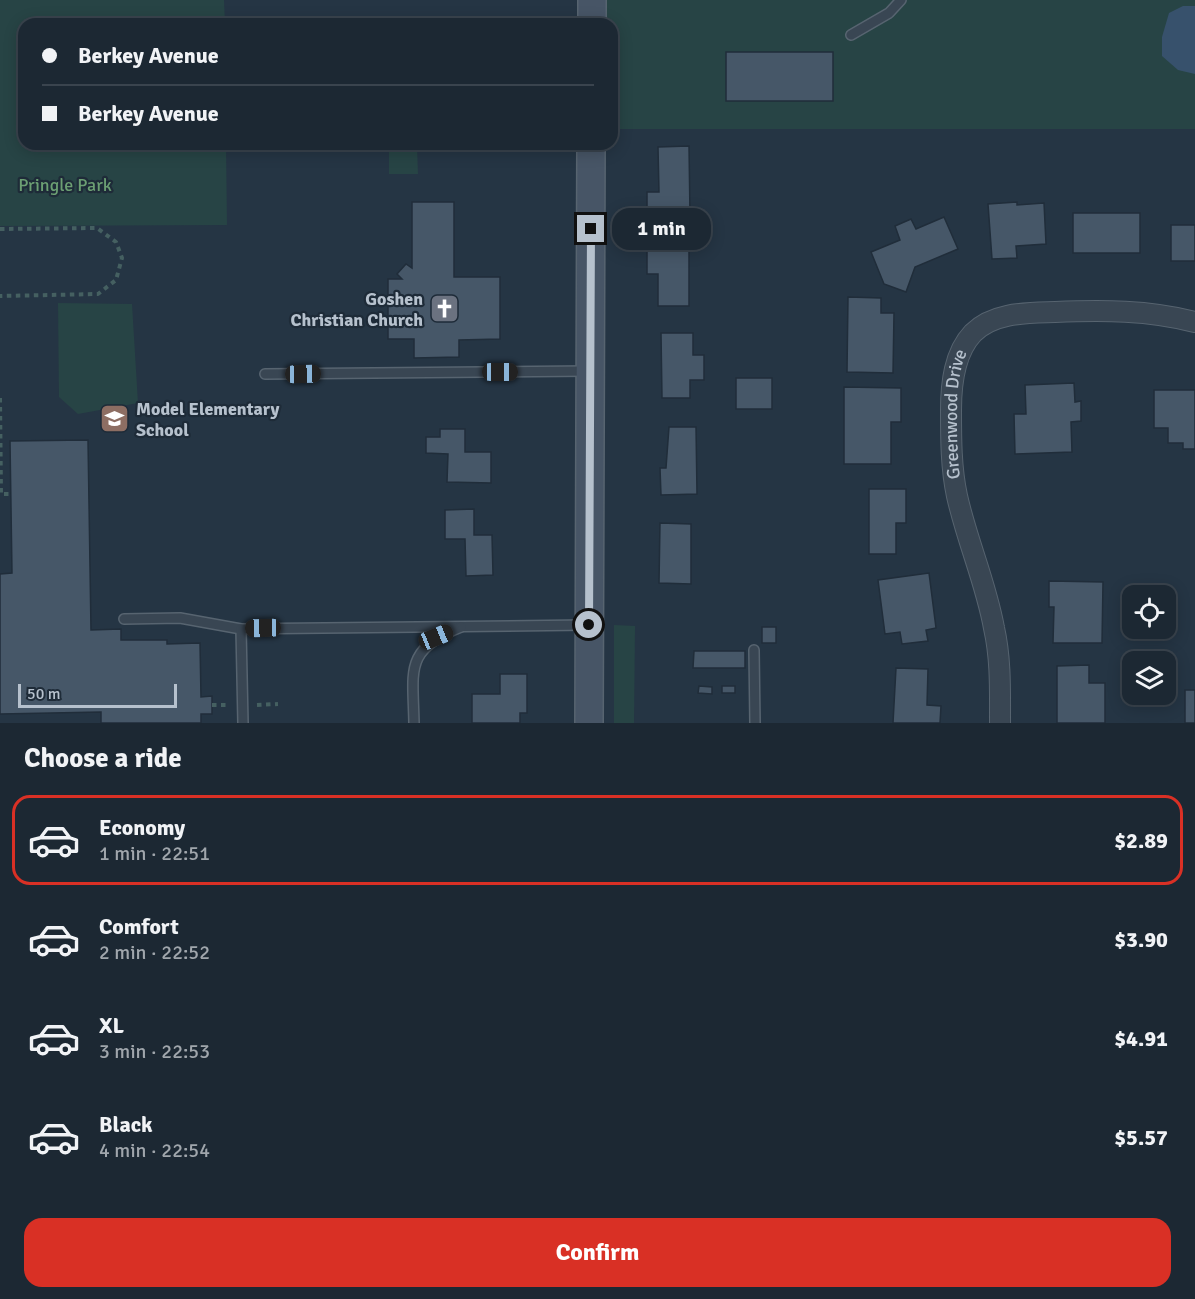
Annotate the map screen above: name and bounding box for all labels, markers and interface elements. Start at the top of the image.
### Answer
text: Berkey Avenue [78,42,219,69]
text: Berkey Avenue [78,100,219,127]
park label: Pringle Park [18,174,112,196]
callout: 1 min [612,208,711,250]
route end [577,215,604,242]
text: 1 min [637,216,686,241]
place label: Goshen Christian Church [290,288,423,331]
church icon: Goshen Christian Church [428,293,460,325]
street label: Greenwood Drive [940,346,972,480]
car [482,363,518,381]
car [285,365,321,383]
place label: Model Elementary School [136,398,279,441]
school or university icon: Model Elementary School [99,403,131,435]
map controls [1122,585,1176,705]
button: locate [1122,585,1176,639]
route start [575,611,602,638]
car [245,619,281,637]
car [416,622,456,652]
button: layers [1122,651,1176,705]
scale bar [18,681,177,708]
text: 50 m [27,684,61,704]
text: Choose a ride [24,742,182,775]
icon: car [27,813,81,867]
text: Economy [99,814,185,841]
text: $2.89 [1114,827,1168,854]
text: 1 min · 22:51 [99,841,210,866]
icon: car [27,912,81,966]
text: Comfort [99,913,179,940]
text: $3.90 [1114,926,1168,953]
text: 2 min · 22:52 [99,940,210,965]
icon: car [27,1011,81,1065]
text: XL [99,1012,124,1039]
text: $4.91 [1114,1025,1168,1052]
text: 3 min · 22:53 [99,1039,210,1064]
icon: car [27,1110,81,1164]
text: Black [99,1111,153,1138]
text: $5.57 [1114,1124,1168,1151]
text: 4 min · 22:54 [99,1138,210,1163]
button: Confirm [24,1218,1171,1287]

